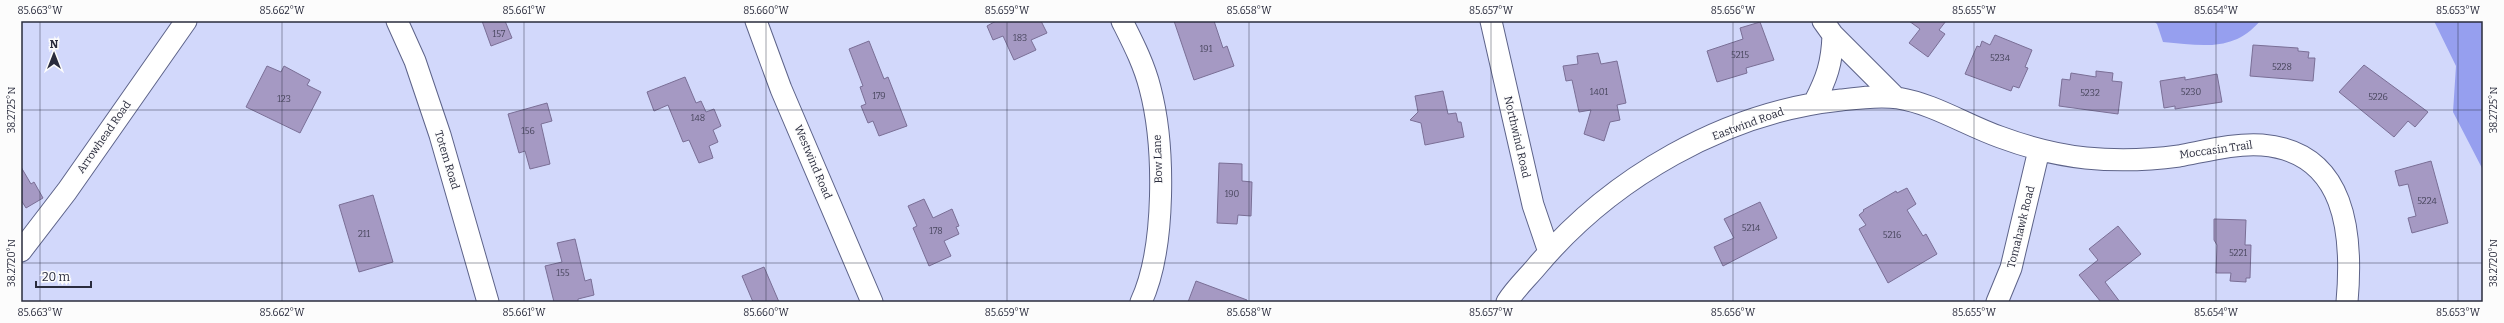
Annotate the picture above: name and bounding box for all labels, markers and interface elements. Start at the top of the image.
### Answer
text: 85.663°W [17,5,63,17]
text: 85.662°W [260,5,305,17]
text: 85.661°W [503,5,546,17]
text: 85.660°W [743,5,790,17]
text: 85.659°W [985,5,1030,17]
text: 85.658°W [1227,5,1272,17]
text: 85.657°W [1469,5,1514,17]
text: 85.656°W [1711,5,1756,17]
text: 85.655°W [1952,5,1997,17]
text: 85.654°W [2194,5,2239,17]
text: 85.653°W [2436,5,2481,17]
house number: 157 [493,29,506,39]
house number: 183 [1013,33,1027,43]
north arrow [34,34,74,74]
text: N [50,38,59,51]
house number: 191 [1200,44,1213,54]
house number: 5215 [1731,50,1749,60]
house number: 5234 [1990,53,2011,63]
house number: 5228 [2272,62,2292,72]
text: 38.2725°N [6,87,18,133]
house number: 1401 [1590,87,1608,97]
house number: 5230 [2181,87,2201,97]
text: 38.2725°N [2488,87,2500,133]
house number: 5232 [2080,88,2100,98]
house number: 179 [872,91,886,101]
house number: 5226 [2368,92,2388,102]
house number: 123 [277,94,291,104]
street label: Northwind Road [1501,95,1533,180]
street label: Arrowhead Road [74,98,134,176]
street label: Eastwind Road [1710,105,1786,143]
house number: 148 [691,113,705,123]
street label: Westwind Road [792,123,835,201]
house number: 156 [521,126,535,136]
street label: Totem Road [432,129,462,191]
street label: Bow Lane [1151,134,1165,184]
street label: Moccasin Trail [2179,138,2253,162]
street label: Tomahawk Road [2004,184,2038,269]
house number: 190 [1225,189,1240,199]
house number: 5224 [2417,196,2438,206]
house number: 5214 [1742,223,1761,233]
house number: 178 [929,226,943,236]
house number: 211 [358,229,370,239]
house number: 5216 [1883,230,1901,240]
text: 38.2720°N [6,239,18,287]
text: 38.2720°N [2488,239,2500,287]
house number: 5221 [2229,248,2247,258]
scale bar [36,263,91,289]
house number: 155 [556,268,570,278]
text: 20 m [42,270,71,284]
text: 85.663°W [17,307,63,319]
text: 85.662°W [260,307,305,319]
text: 85.661°W [503,307,546,319]
text: 85.660°W [743,307,790,319]
text: 85.659°W [985,307,1030,319]
text: 85.658°W [1227,307,1272,319]
text: 85.657°W [1469,307,1514,319]
text: 85.656°W [1711,307,1756,319]
text: 85.655°W [1952,307,1997,319]
text: 85.654°W [2194,307,2239,319]
text: 85.653°W [2436,307,2481,319]

